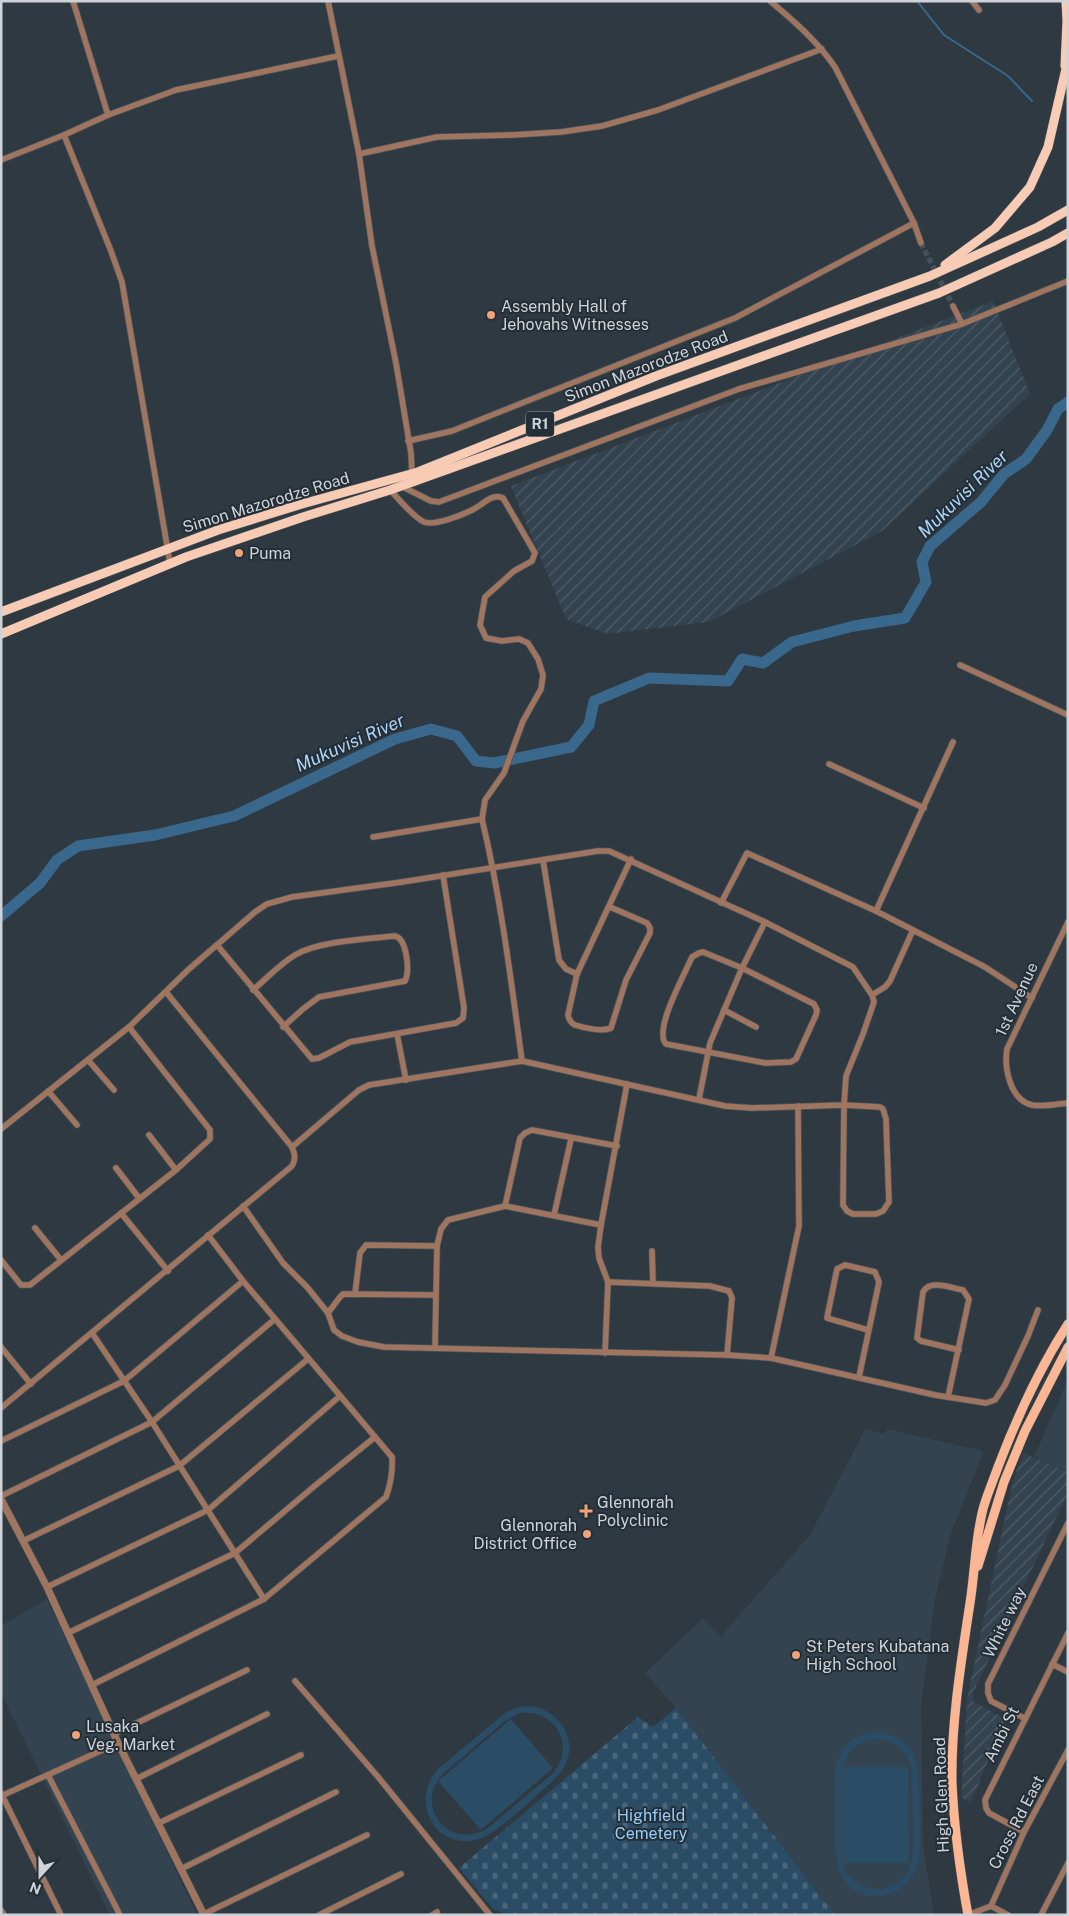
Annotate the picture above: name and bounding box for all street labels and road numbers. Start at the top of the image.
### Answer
street label: Simon Mazorodze Road [562,327,731,406]
road number: R1 [526,412,554,436]
street label: Simon Mazorodze Road [180,468,352,537]
street label: 1st Avenue [991,959,1042,1039]
street label: White way [979,1583,1030,1661]
street label: Ambi St [980,1703,1023,1765]
street label: High Glen Road [930,1737,953,1853]
street label: Cross Rd East [985,1772,1048,1872]

